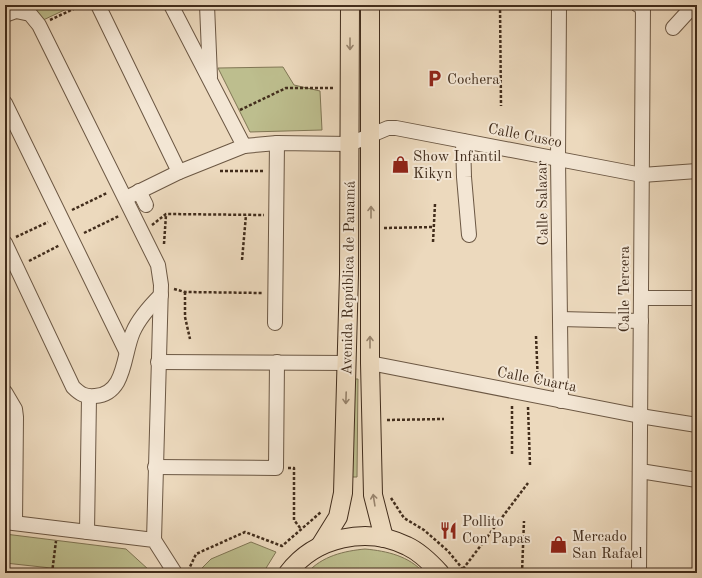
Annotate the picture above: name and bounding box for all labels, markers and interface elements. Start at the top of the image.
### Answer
one-way arrow [346,37,354,50]
parking icon: Cochera [424,69,444,89]
place label: Cochera [447,73,500,88]
street label: Calle Cusco [486,122,563,151]
place label: Show Infantil Kikyn [413,150,501,182]
shop icon: Show Infantil Kikyn [390,155,410,175]
street label: Calle Salazar [535,160,552,246]
street label: Avenida República de Panamá [340,180,359,375]
one-way arrow [367,206,374,219]
street label: Calle Tercera [618,245,633,332]
one-way arrow [366,336,374,349]
street label: Calle Cuarta [496,365,578,396]
one-way arrow [343,391,350,404]
one-way arrow [370,494,378,507]
place label: Pollito Con Papas [462,515,530,547]
restaurant icon: Pollito Con Papas [439,520,459,540]
place label: Mercado San Rafael [572,530,642,562]
shop icon: Mercado San Rafael [549,535,569,555]

